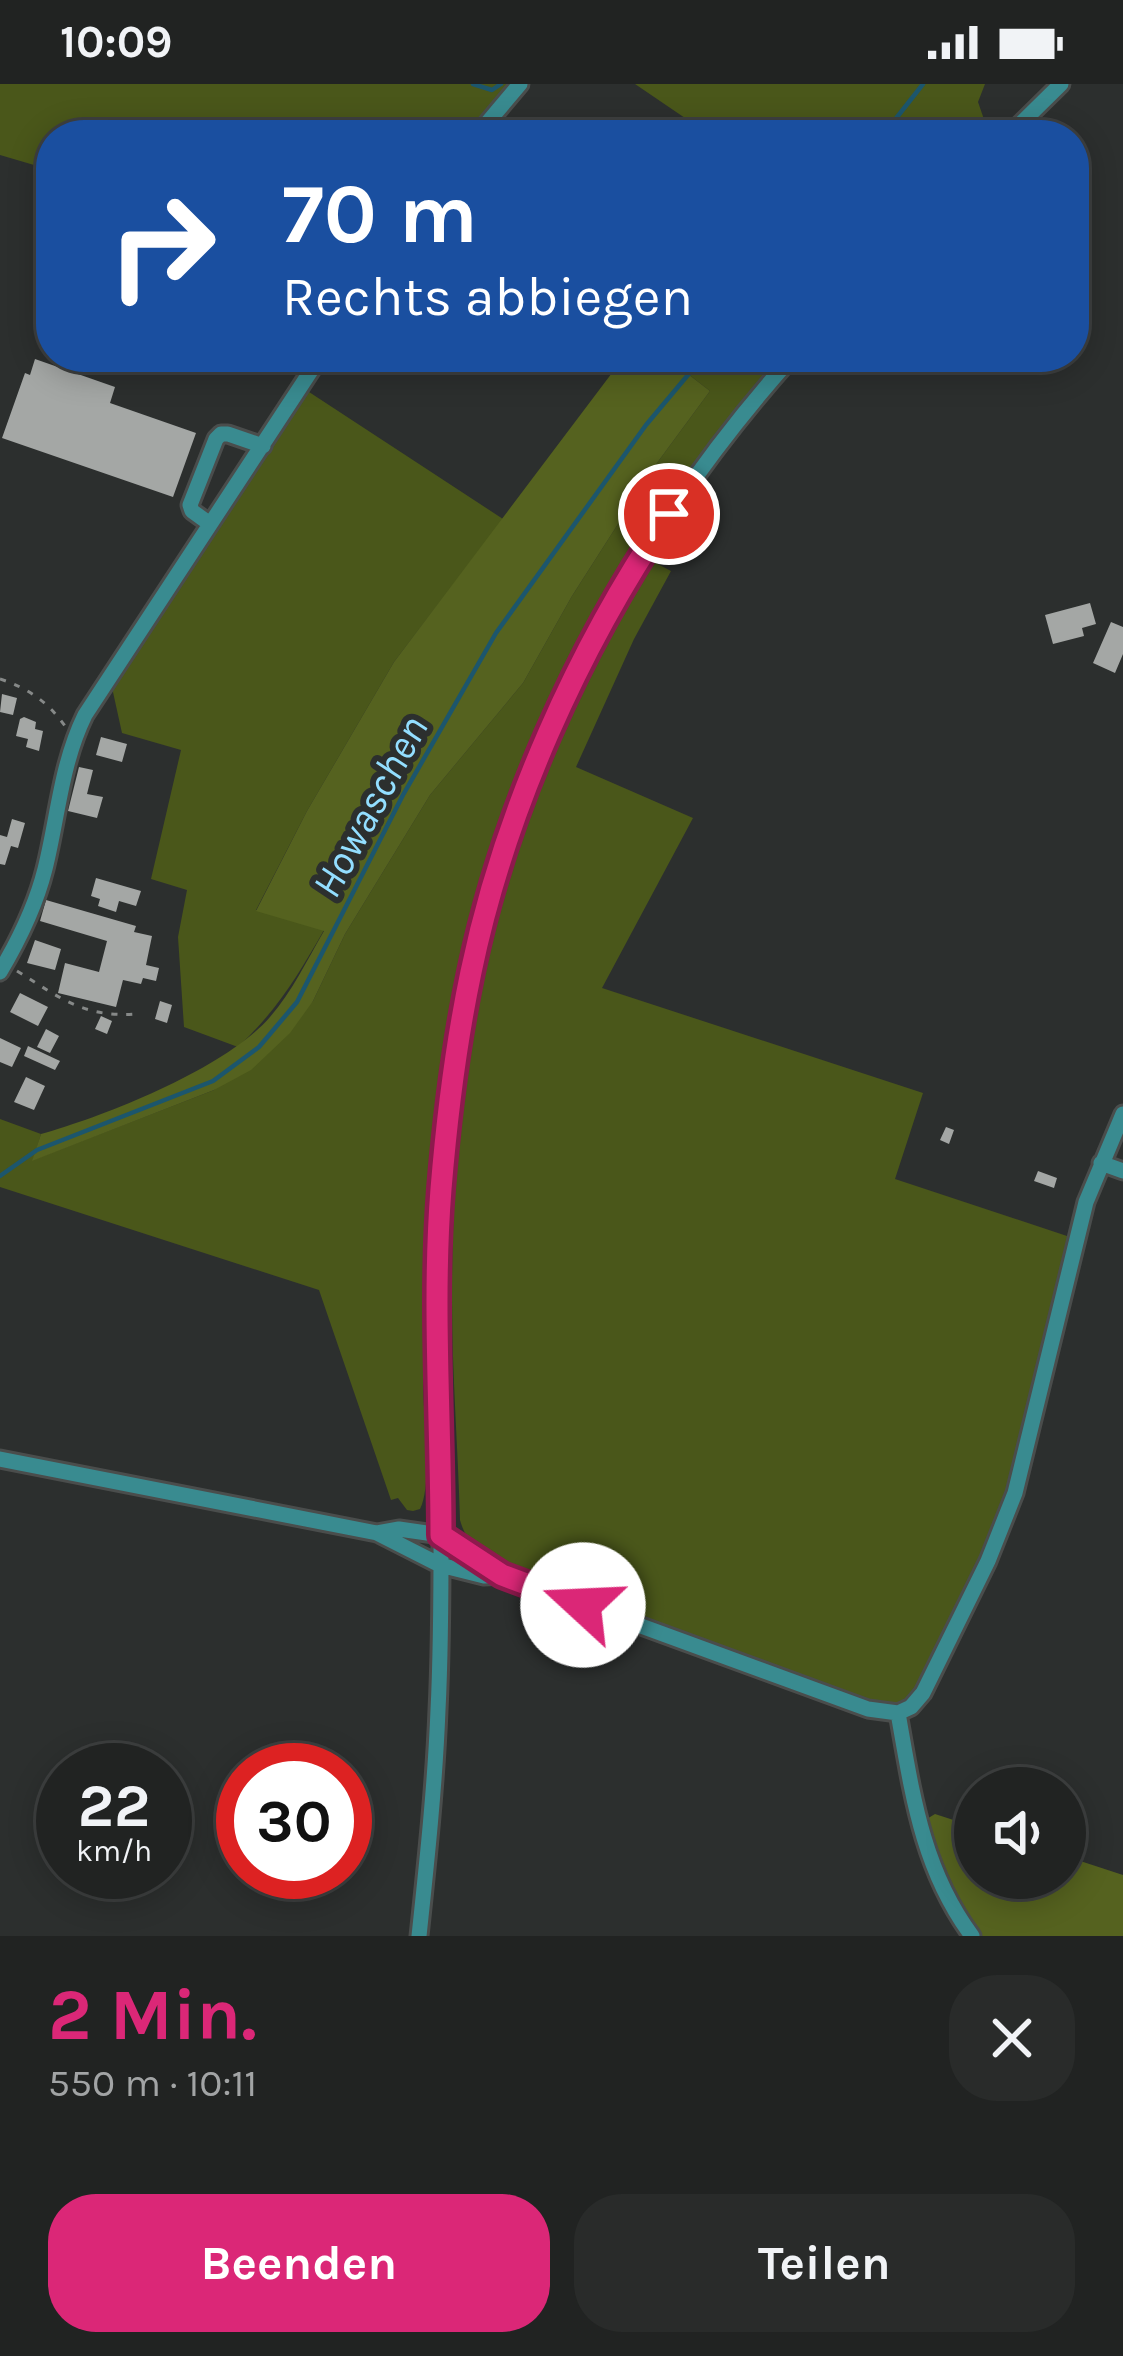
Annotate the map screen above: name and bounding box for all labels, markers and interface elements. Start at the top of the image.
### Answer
text: 10:09 [60,16,173,68]
text: 70 m [282,165,478,263]
icon: right [84,168,240,324]
text: Rechts abbiegen [282,265,693,329]
pin [618,463,720,565]
icon: arrive [636,481,702,547]
water label: Howaschen [301,707,439,906]
position arrow [520,1542,646,1668]
speed limit sign: 30 [216,1743,372,1899]
map controls [954,1767,1086,1899]
button: sound [954,1767,1086,1899]
text: 22 [78,1771,150,1841]
text: km/h [76,1833,152,1869]
text: 2 Min. [48,1973,257,2057]
button: close [949,1975,1075,2101]
text: 550 m · 10:11 [48,2060,257,2106]
button: Beenden [48,2194,550,2332]
button: Teilen [574,2194,1075,2332]

